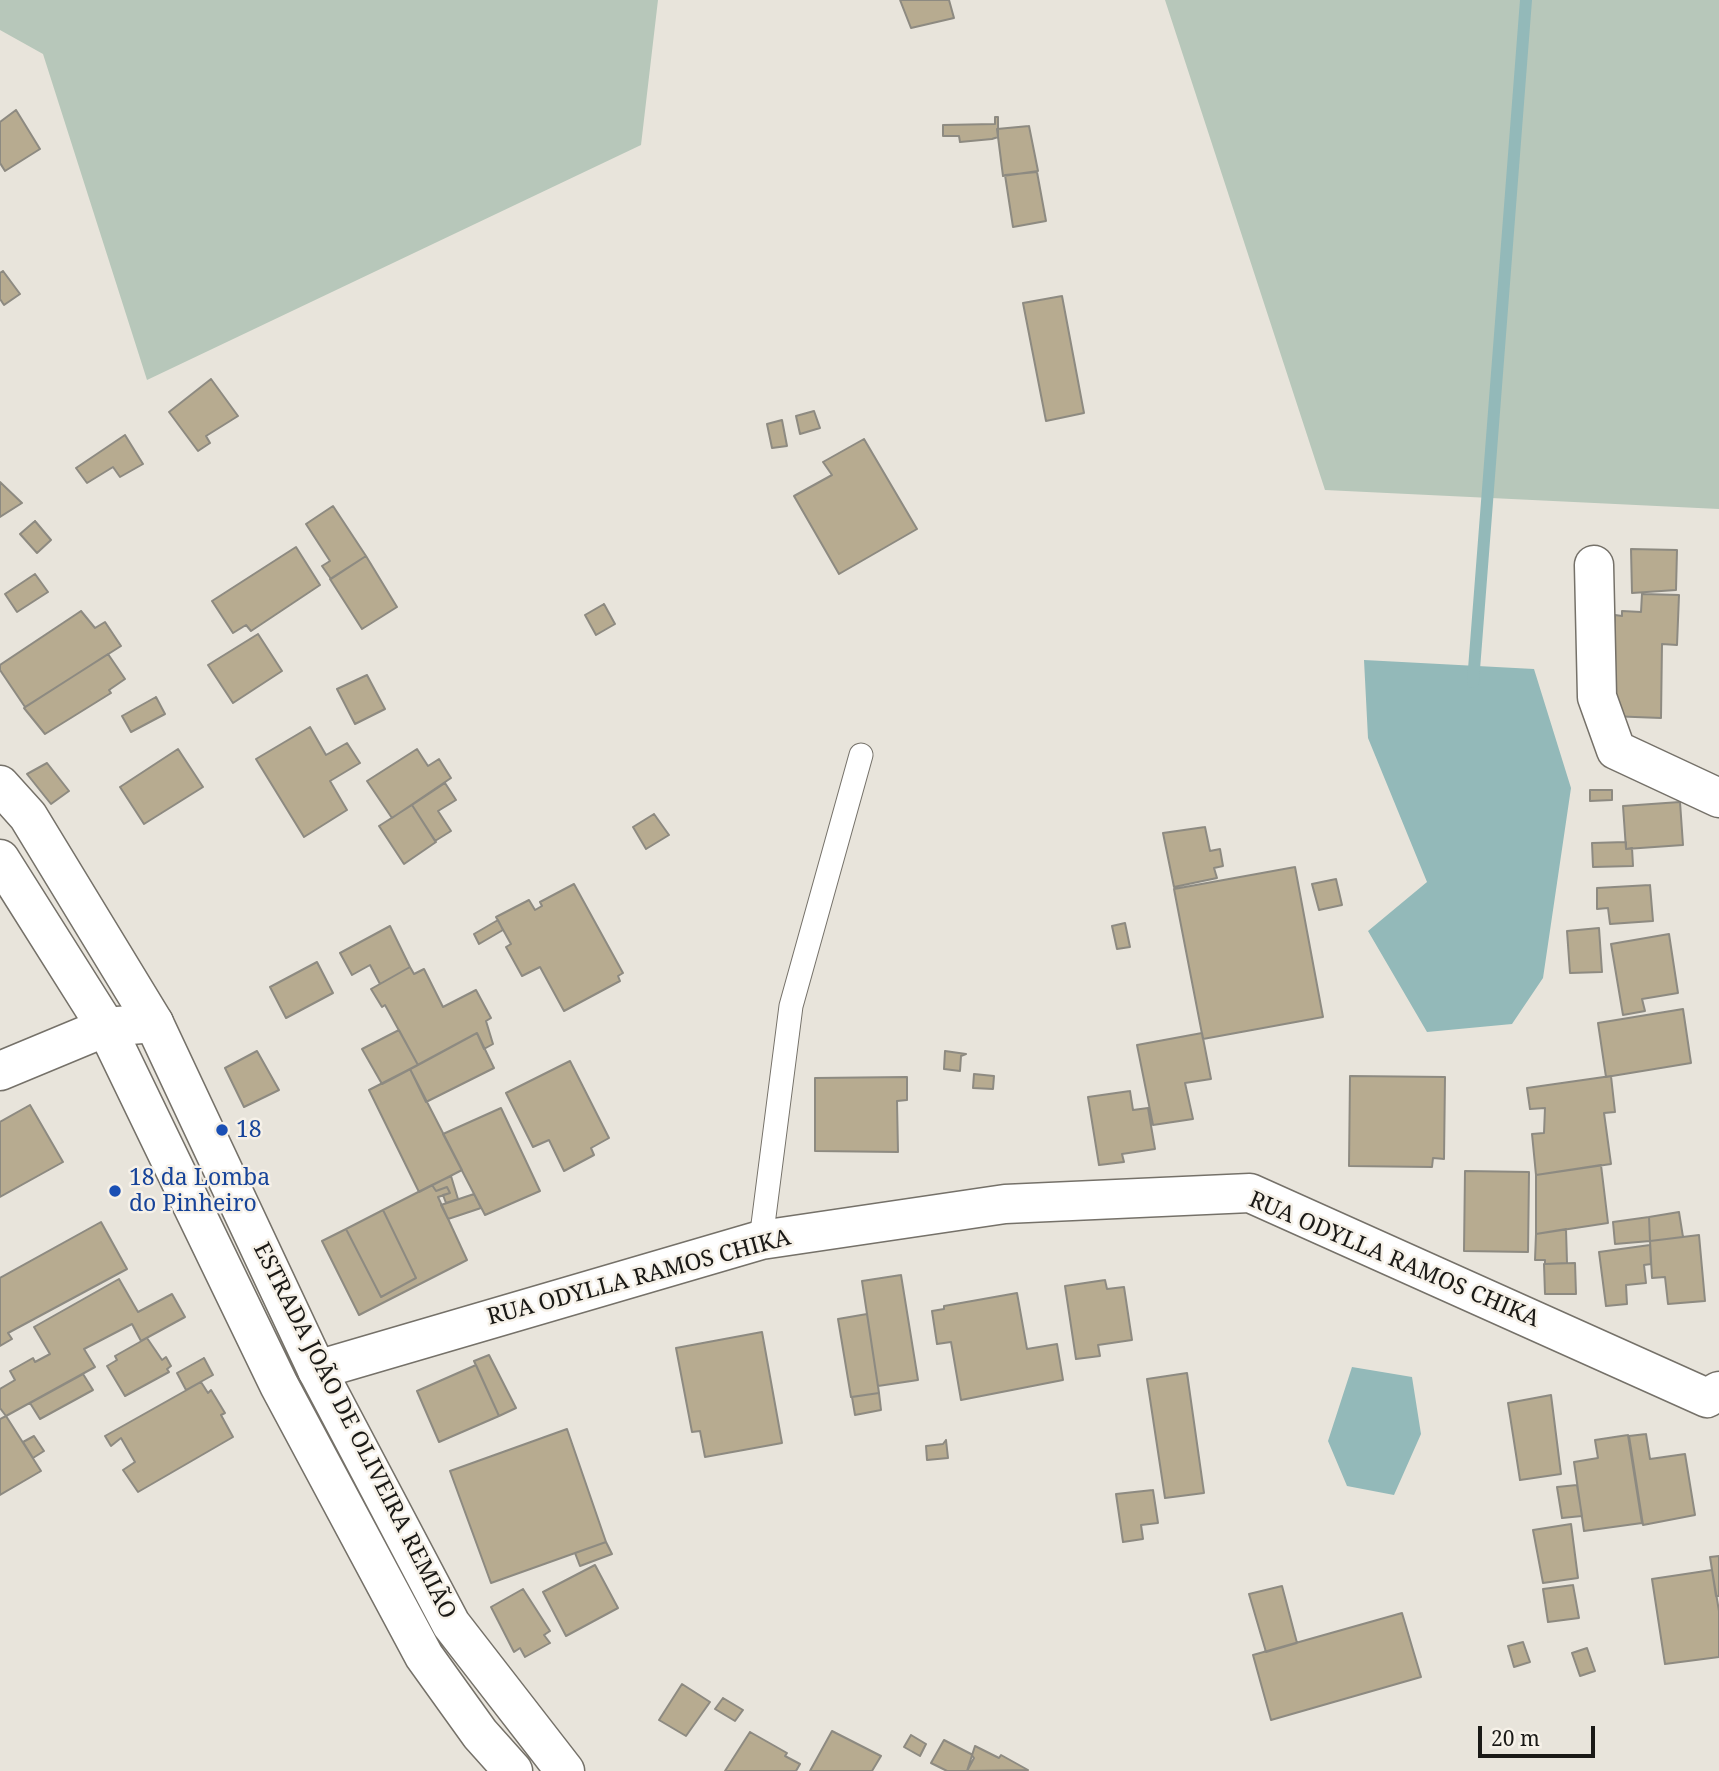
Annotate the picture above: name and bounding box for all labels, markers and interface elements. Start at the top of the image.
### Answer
place label: 18 [236,1116,262,1144]
marker: 18 [214,1122,230,1138]
place label: 18 da Lomba do Pinheiro [129,1164,270,1218]
marker: 18 da Lomba do Pinheiro [107,1183,123,1199]
street label: RUA ODYLLA RAMOS CHIKA [1245,1186,1543,1334]
street label: RUA ODYLLA RAMOS CHIKA [484,1224,794,1332]
street label: ESTRADA JOÃO DE OLIVEIRA REMIÃO [247,1238,461,1624]
scale bar [1481,1712,1598,1756]
text: 20 m [1491,1724,1540,1752]

